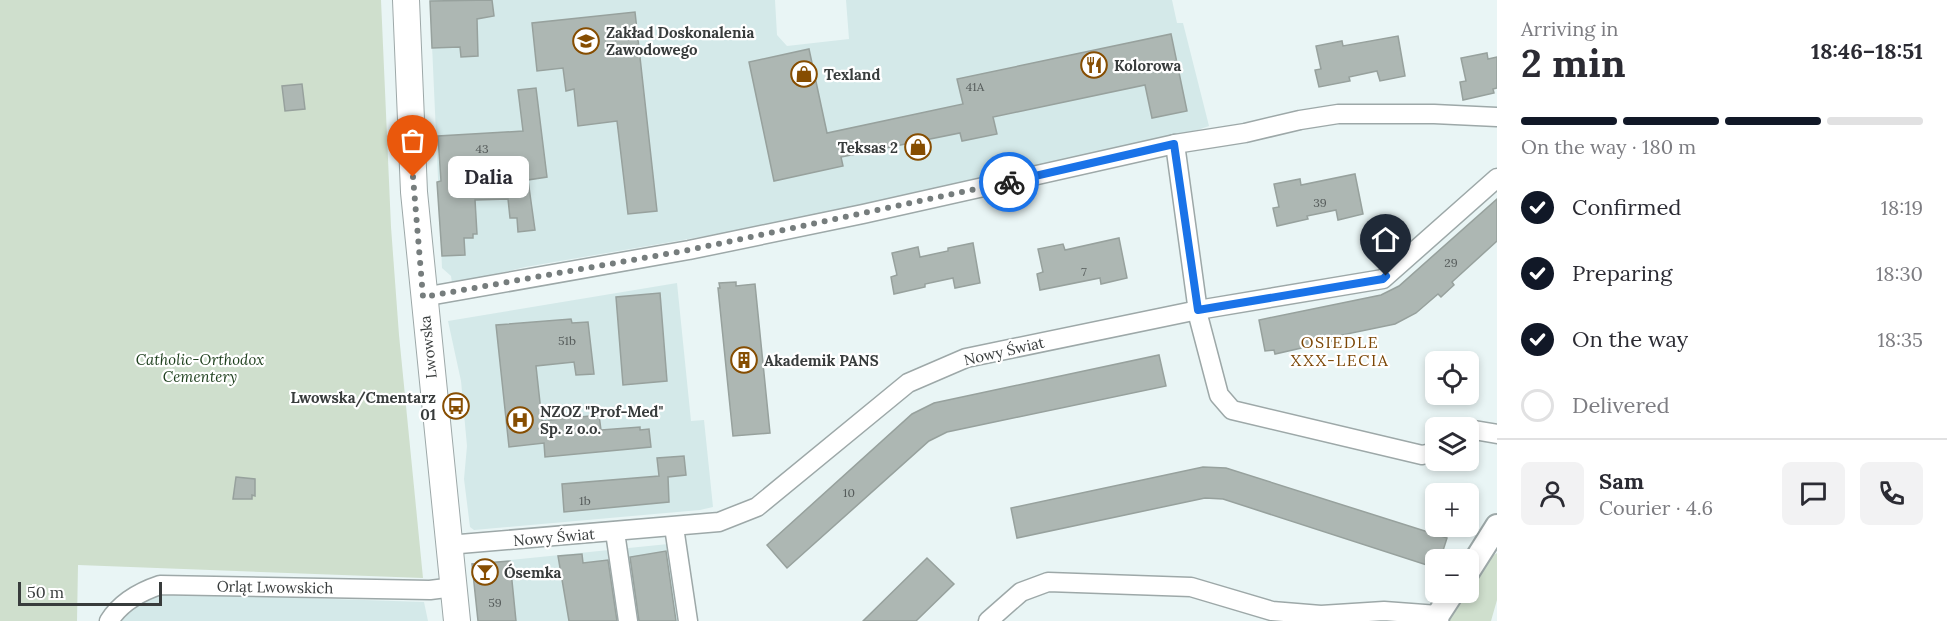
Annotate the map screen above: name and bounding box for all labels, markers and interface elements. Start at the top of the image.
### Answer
text: Arriving in [1521,16,1618,41]
place label: Zakład Doskonalenia Zawodowego [606,23,754,59]
school or university icon: Zakład Doskonalenia Zawodowego [571,26,601,56]
text: 18:46–18:51 [1811,37,1923,65]
text: 2 min [1521,38,1626,88]
restaurant icon: Kolorowa [1079,50,1109,80]
place label: Kolorowa [1114,56,1181,75]
shop icon: Texland [789,59,819,89]
place label: Texland [824,65,880,84]
house number: 41A [966,79,985,94]
pin [387,115,438,177]
icon: bag [396,124,429,157]
shop icon: Teksas 2 [903,132,933,162]
text: On the way · 180 m [1521,134,1696,159]
place label: Teksas 2 [838,138,898,157]
house number: 43 [475,141,489,156]
courier [979,152,1039,212]
callout: Dalia [449,156,530,198]
text: Dalia [464,164,513,189]
icon: bike [993,166,1026,199]
icon: check [1521,191,1554,224]
text: Confirmed [1572,193,1681,221]
house number: 39 [1313,195,1327,210]
text: 18:19 [1881,195,1923,220]
pin [1360,214,1411,276]
icon: home [1369,223,1402,256]
house number: 29 [1444,255,1458,270]
icon: check [1521,257,1554,290]
text: Preparing [1572,259,1672,287]
text: 18:30 [1876,261,1923,286]
house number: 7 [1081,264,1087,279]
street label: Lwowska [415,314,441,379]
icon: check [1521,323,1554,356]
text: On the way [1572,325,1688,353]
text: 18:35 [1877,327,1923,352]
street label: Nowy Świat [962,332,1046,369]
district label: OSIEDLE XXX-LECIA [1291,332,1389,370]
house number: 51b [558,333,576,348]
building icon: Akademik PANS [729,345,759,375]
park label: Catholic-Orthodox Cementery [136,350,264,386]
place label: Akademik PANS [764,351,879,370]
map controls [1425,351,1479,603]
button: locate [1425,351,1479,405]
place label: Lwowska/Cmentarz 01 [290,388,436,424]
bus stop icon: Lwowska/Cmentarz 01 [441,391,471,421]
text: Delivered [1572,391,1670,419]
place label: NZOZ "Prof-Med" Sp. z o.o. [540,402,663,438]
hospital icon: NZOZ "Prof-Med" Sp. z o.o. [505,405,535,435]
button: layers [1425,417,1479,471]
button: person [1521,462,1584,525]
button: chat [1782,462,1845,525]
button: phone [1860,462,1923,525]
text: Sam [1599,467,1644,495]
button: + [1425,483,1479,537]
house number: 10 [843,485,855,500]
house number: 1b [579,493,591,508]
text: Courier · 4.6 [1599,495,1713,520]
street label: Nowy Świat [512,524,596,550]
button: − [1425,549,1479,603]
bar icon: Ósemka [470,557,500,587]
place label: Ósemka [504,563,562,582]
street label: Orląt Lwowskich [217,576,333,598]
scale bar [18,579,162,606]
text: 50 m [27,582,64,602]
house number: 59 [488,595,502,610]

